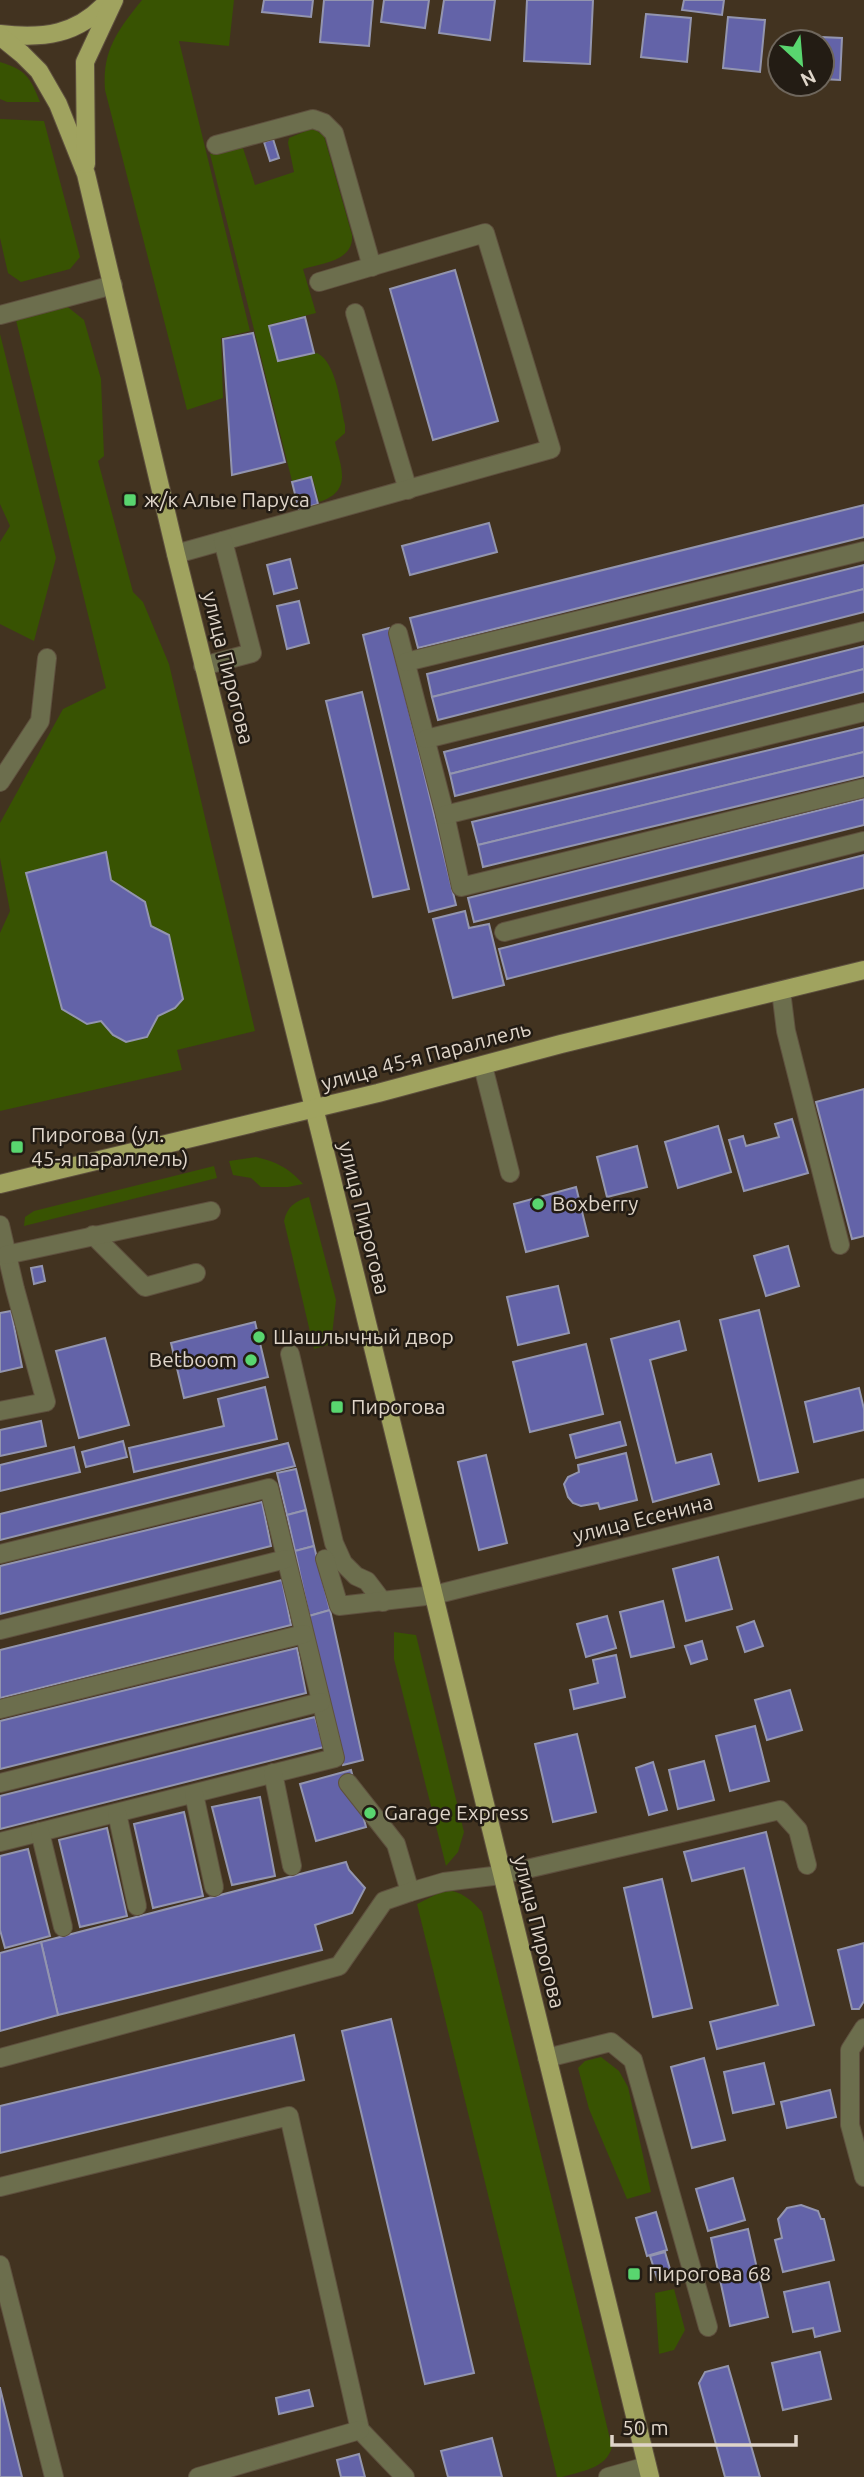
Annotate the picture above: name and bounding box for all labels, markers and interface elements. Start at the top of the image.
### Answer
north arrow [766,28,836,98]
text: N [797,65,820,91]
place label: ж/к Алые Паруса [144,487,310,511]
marker: ж/к Алые Паруса [122,492,138,508]
street label: улица Пирогова [198,589,260,747]
street label: улица 45-я Параллель [318,1015,533,1095]
place label: Пирогова (ул. 45-я параллель) [31,1122,188,1170]
marker: Пирогова (ул. 45-я параллель) [9,1139,25,1155]
street label: улица Пирогова [334,1139,396,1297]
place label: Boxberry [552,1191,638,1215]
marker: Boxberry [530,1196,546,1212]
place label: Шашлычный двор [273,1324,454,1348]
marker: Шашлычный двор [251,1329,267,1345]
place label: Betboom [149,1347,237,1371]
marker: Betboom [243,1352,259,1368]
place label: Пирогова [351,1394,446,1418]
marker: Пирогова [329,1399,345,1415]
street label: улица Есенина [570,1489,715,1547]
place label: Garage Express [384,1800,529,1824]
marker: Garage Express [362,1805,378,1821]
street label: улица Пирогова [509,1853,571,2011]
place label: Пирогова 68 [648,2261,771,2285]
marker: Пирогова 68 [626,2266,642,2282]
scale bar [612,2404,796,2448]
text: 50 m [622,2415,669,2439]

